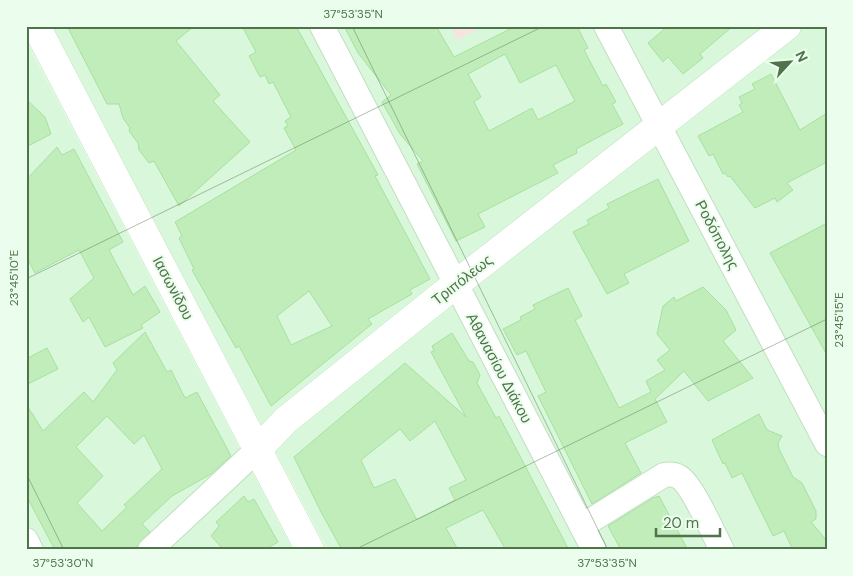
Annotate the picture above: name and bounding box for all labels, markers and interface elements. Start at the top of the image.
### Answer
text: 37°53'35"N [323,6,383,22]
north arrow [766,38,816,88]
text: N [791,48,812,65]
street label: Ροδόπολης [690,197,744,273]
text: 23°45'10"E [6,249,22,306]
street label: Τριπόλεως [428,250,496,310]
street label: Ιασωνίδου [148,253,198,323]
text: 23°45'15"E [831,292,847,348]
street label: Αθανασίου Διάκου [461,309,537,427]
scale bar [656,506,719,538]
text: 20 m [663,513,699,533]
text: 37°53'30"N [33,555,93,571]
text: 37°53'35"N [577,555,637,571]

